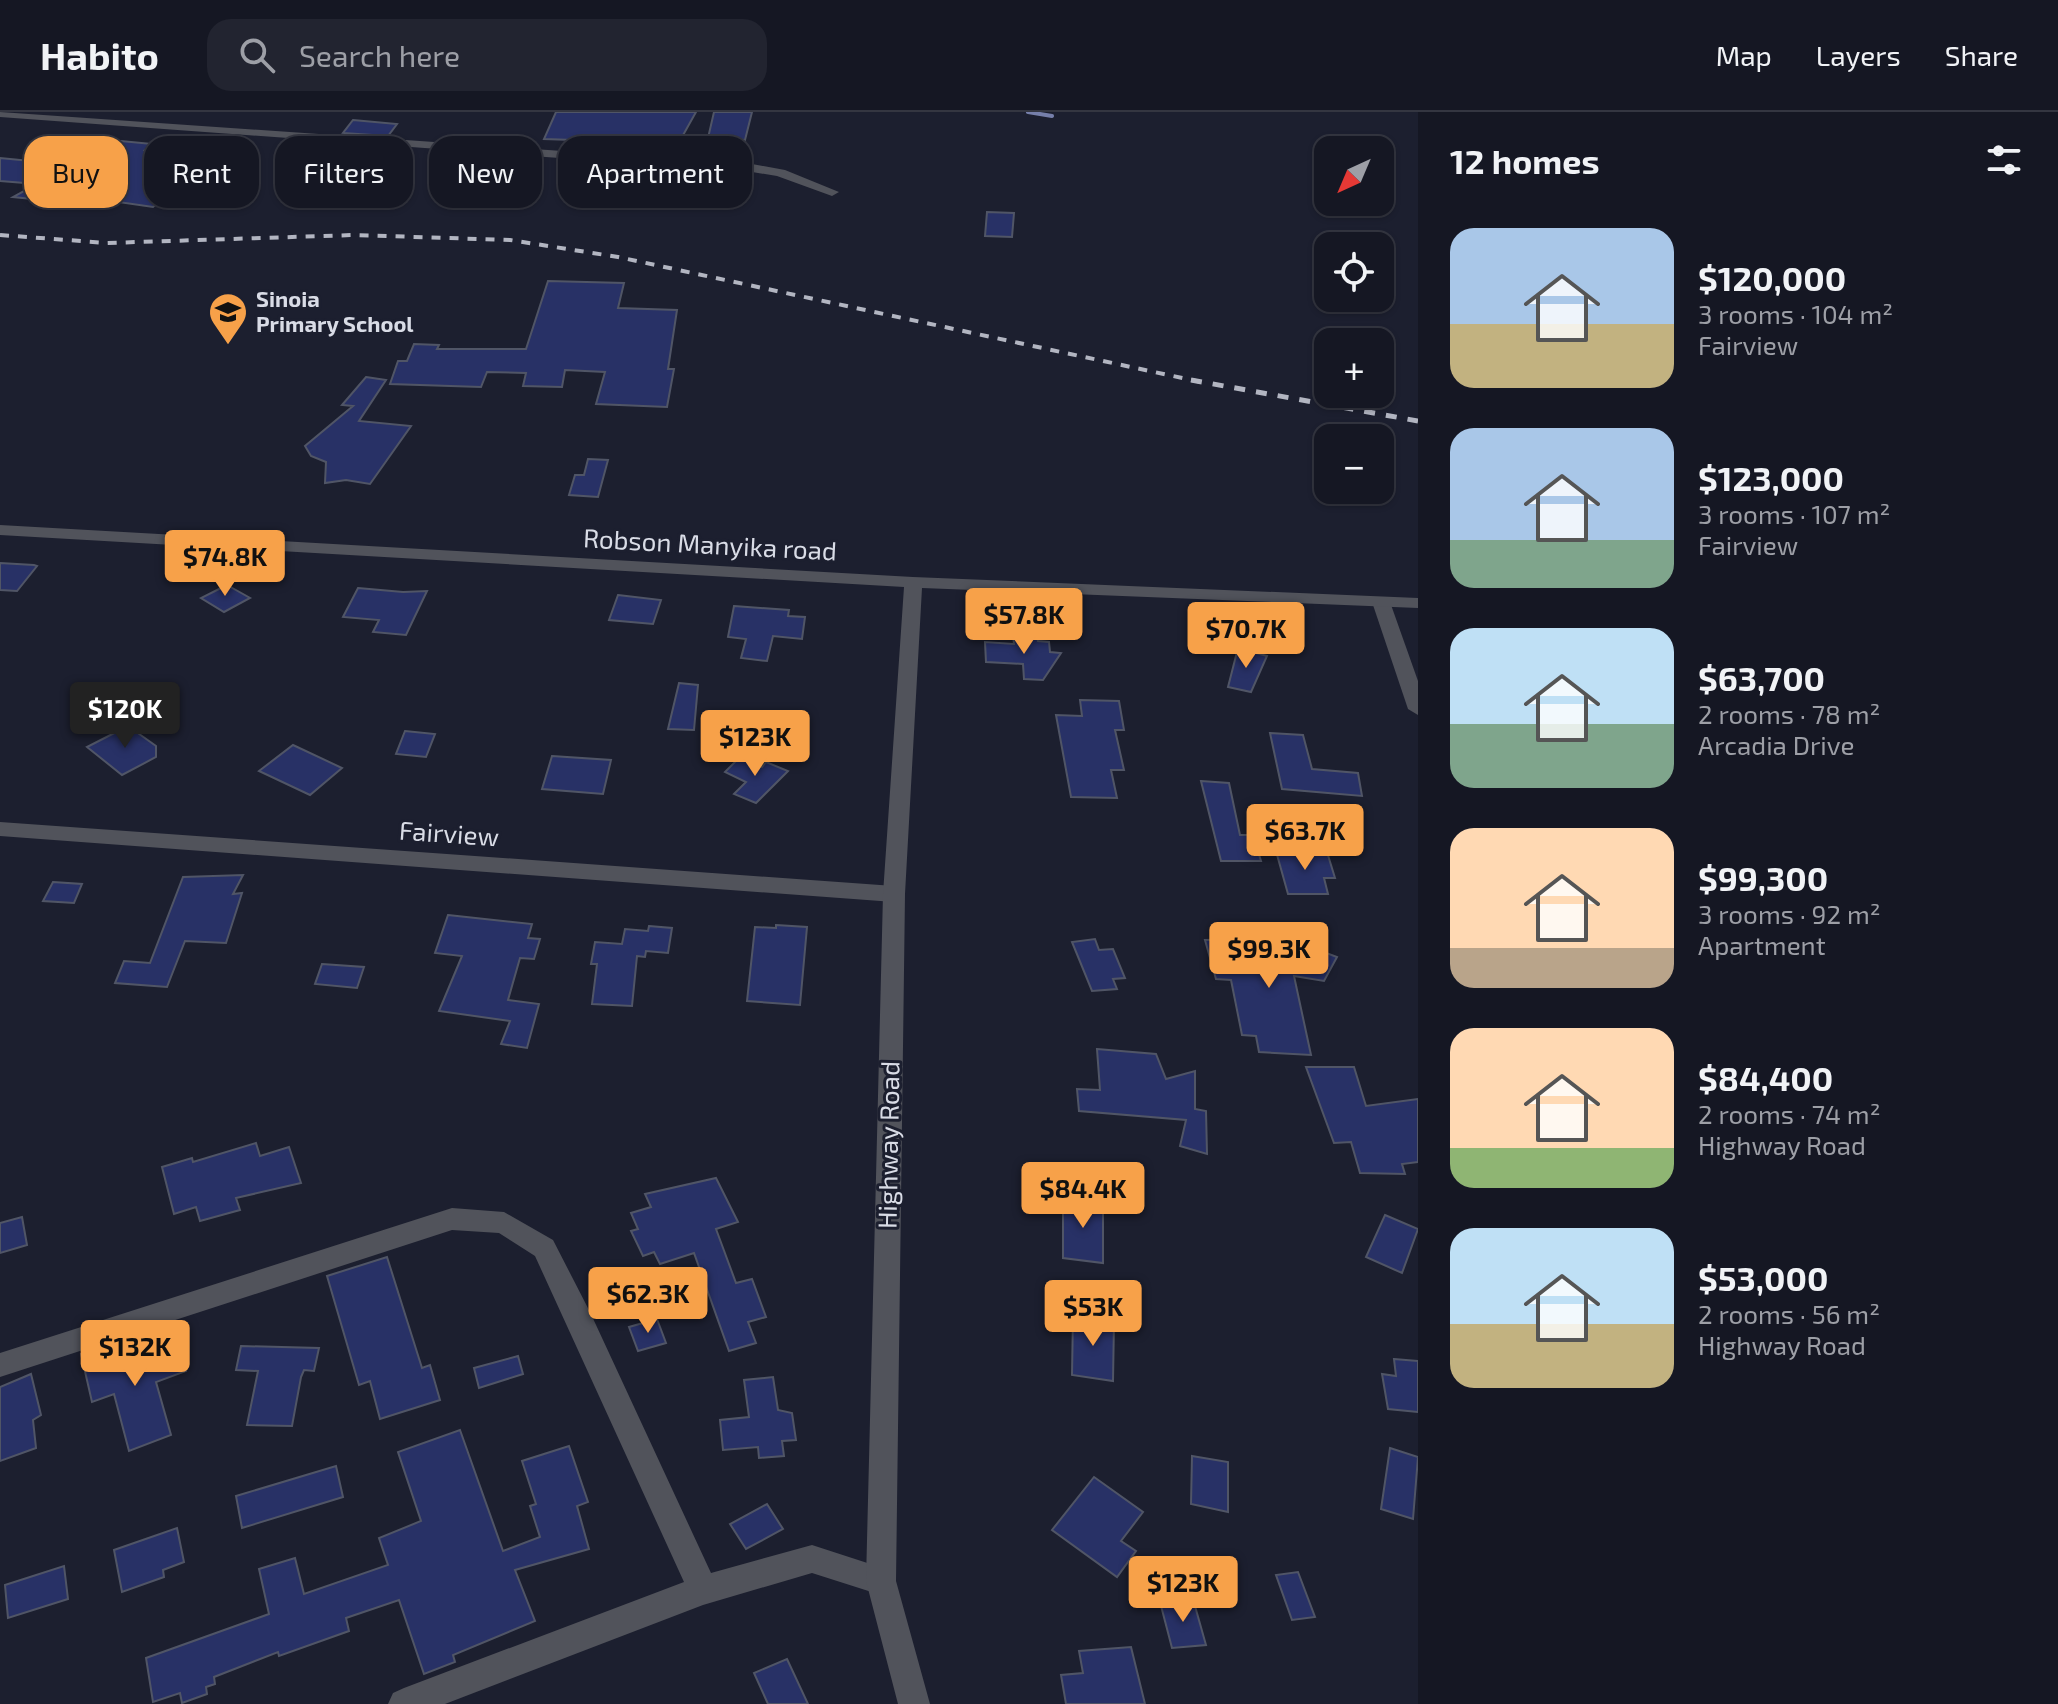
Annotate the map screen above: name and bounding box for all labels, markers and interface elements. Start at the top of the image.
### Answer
search box [207,19,767,91]
text: Habito [40,32,159,78]
icon: search [235,33,279,77]
text: Search here [299,37,460,73]
text: Map [1716,38,1772,72]
text: Layers [1816,38,1901,72]
text: Share [1945,38,2018,72]
chip: Buy [24,136,128,208]
chip: Rent [144,136,259,208]
chip: Filters [275,136,413,208]
chip: New [429,136,542,208]
chip: Apartment [558,136,752,208]
north arrow [1314,136,1394,216]
map controls [1314,136,1394,504]
icon: filters [1982,138,2026,182]
text: 12 homes [1450,140,1599,181]
button: locate [1314,232,1394,312]
text: $120,000 [1698,257,1846,298]
icon: home [1514,260,1610,356]
place label: Sinoia Primary School [256,285,414,337]
school or university icon: Sinoia Primary School [207,291,249,346]
text: 3 rooms · 104 m² [1698,298,1893,329]
button: + [1314,328,1394,408]
text: Fairview [1698,329,1798,360]
button: − [1314,424,1394,504]
text: $123,000 [1698,457,1844,498]
icon: home [1514,460,1610,556]
text: 3 rooms · 107 m² [1698,498,1890,529]
street label: Robson Manyika road [582,521,838,566]
text: Fairview [1698,529,1798,560]
pin: $74.8K [160,530,290,598]
text: $74.8K [183,540,267,571]
pin: $57.8K [959,588,1089,656]
text: $57.8K [983,598,1065,629]
pin: $70.7K [1181,602,1311,670]
text: $70.7K [1206,612,1286,643]
text: $63,700 [1698,657,1825,698]
icon: home [1514,660,1610,756]
pin: $120K [69,682,181,750]
text: $120K [88,692,162,723]
text: 2 rooms · 78 m² [1698,698,1880,729]
pin: $123K [699,710,811,778]
text: $123K [719,720,791,751]
text: Arcadia Drive [1698,729,1854,760]
pin: $63.7K [1240,804,1370,872]
street label: Fairview [398,814,500,851]
text: $63.7K [1265,814,1345,845]
text: $99,300 [1698,857,1828,898]
icon: home [1514,860,1610,956]
text: 3 rooms · 92 m² [1698,898,1880,929]
pin: $99.3K [1204,922,1334,990]
text: Apartment [1698,929,1826,960]
text: $99.3K [1227,932,1311,963]
text: $84,400 [1698,1057,1833,1098]
icon: home [1514,1060,1610,1156]
street label: Highway Road [871,1061,904,1229]
text: 2 rooms · 74 m² [1698,1098,1880,1129]
text: Highway Road [1698,1129,1866,1160]
pin: $84.4K [1018,1162,1148,1230]
text: $84.4K [1039,1172,1127,1203]
text: $53,000 [1698,1257,1828,1298]
icon: home [1514,1260,1610,1356]
pin: $62.3K [583,1267,713,1335]
text: $62.3K [606,1277,690,1308]
pin: $53K [1046,1280,1140,1348]
text: $53K [1063,1290,1123,1321]
text: 2 rooms · 56 m² [1698,1298,1880,1329]
pin: $132K [79,1320,191,1388]
text: Highway Road [1698,1329,1866,1360]
text: $132K [99,1330,171,1361]
pin: $123K [1127,1556,1239,1624]
text: $123K [1147,1566,1219,1597]

